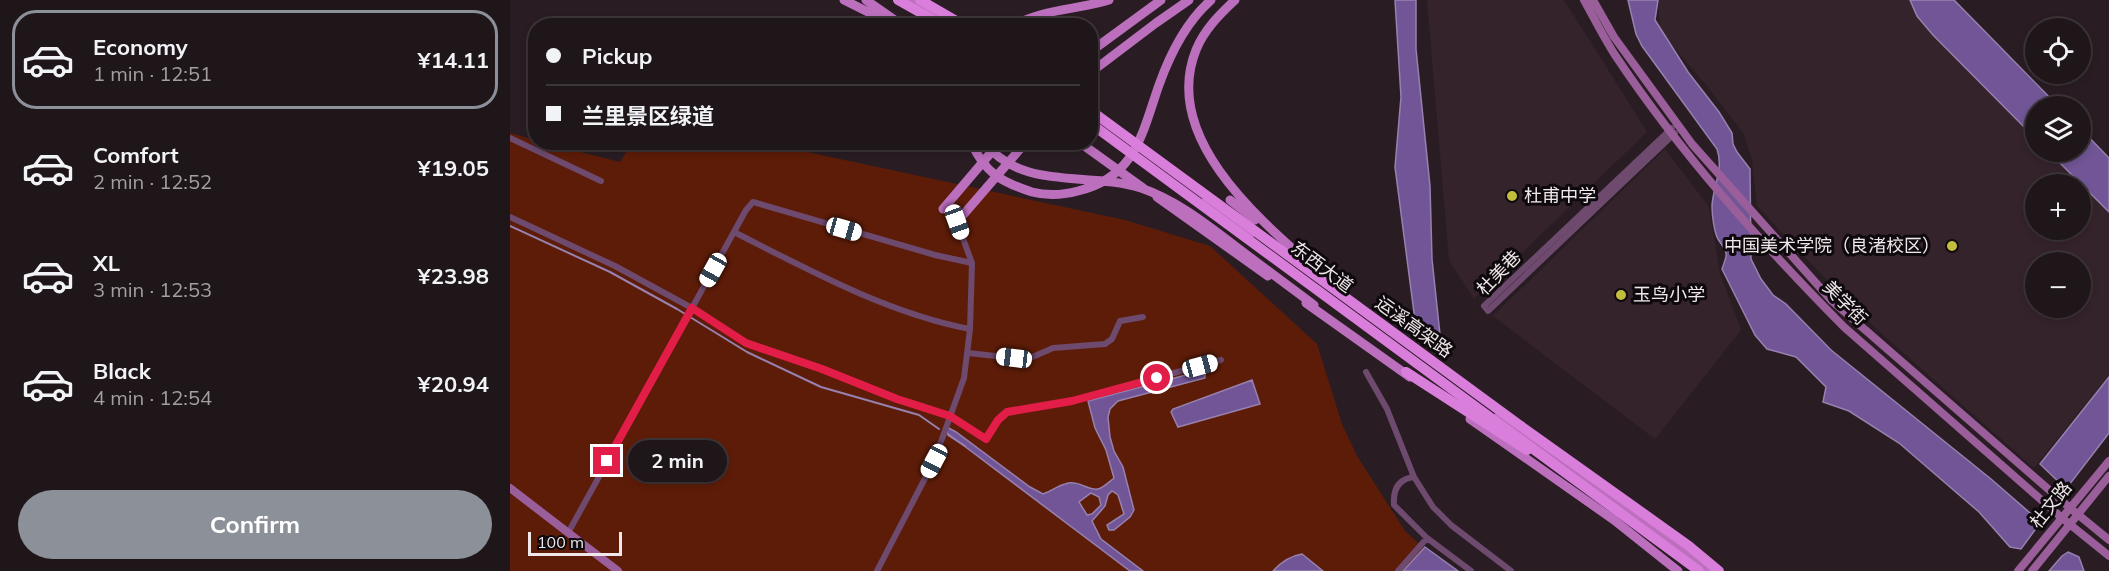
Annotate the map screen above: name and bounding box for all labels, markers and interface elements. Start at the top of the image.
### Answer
map controls [2025,18,2091,318]
button: locate [2025,18,2091,84]
icon: car [21,33,75,87]
text: Economy [93,33,188,61]
text: Pickup [582,42,652,70]
text: ¥14.11 [418,46,489,74]
text: 1 min · 12:51 [93,61,212,86]
button: layers [2025,96,2091,162]
text: 兰里景区绿道 [582,102,714,130]
icon: car [21,141,75,195]
text: Comfort [93,141,179,169]
text: ¥19.05 [418,154,489,182]
text: 2 min · 12:52 [93,169,212,194]
button: + [2025,174,2091,240]
place label: 杜甫中学 [1524,184,1596,207]
marker: 杜甫中学 [1505,189,1519,203]
car [942,202,972,242]
car [824,215,864,243]
place label: 中国美术学院（良渚校区） [1724,234,1940,257]
street label: 东西大道 [1287,236,1358,297]
marker: 中国美术学院（良渚校区） [1945,239,1959,253]
street label: 杜美巷 [1472,245,1526,300]
icon: car [21,249,75,303]
text: XL [93,249,120,277]
car [696,250,730,290]
button: − [2025,252,2091,318]
text: ¥23.98 [418,262,489,290]
street label: 美学街 [1818,275,1873,330]
text: 3 min · 12:53 [93,277,212,302]
place label: 玉鸟小学 [1633,283,1705,306]
marker: 玉鸟小学 [1614,288,1628,302]
street label: 运溪高架路 [1371,291,1457,362]
car [995,347,1033,369]
car [1180,353,1220,379]
icon: car [21,357,75,411]
text: Black [93,357,151,385]
route start [1143,364,1170,391]
text: ¥20.94 [418,370,489,398]
text: 4 min · 12:54 [93,385,212,410]
callout: 2 min [628,440,727,482]
car [918,441,950,481]
route end [593,447,620,474]
text: 2 min [651,448,704,473]
street label: 杜文路 [2025,476,2077,533]
button: Confirm [18,490,492,559]
scale bar [528,529,622,556]
text: 100 m [537,532,584,552]

